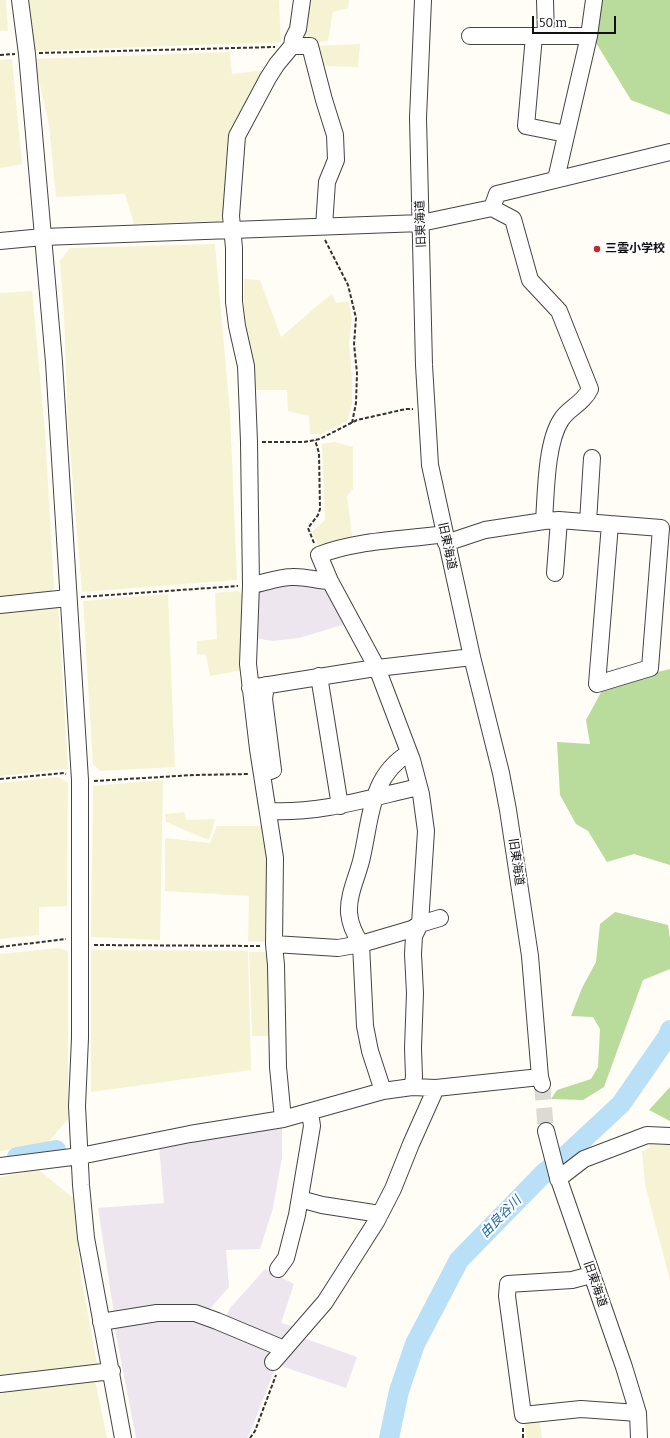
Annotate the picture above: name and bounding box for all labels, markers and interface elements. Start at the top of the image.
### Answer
scale bar [534,8,618,34]
text: 50 m [539,16,567,30]
street label: 旧東海道 [413,200,429,248]
place label: 三雲小学校 [605,242,665,256]
marker: 三雲小学校 [592,244,602,254]
street label: 旧東海道 [435,521,459,571]
street label: 旧東海道 [506,837,526,887]
water label: 由良谷川 [477,1193,525,1241]
street label: 旧東海道 [580,1259,610,1309]

